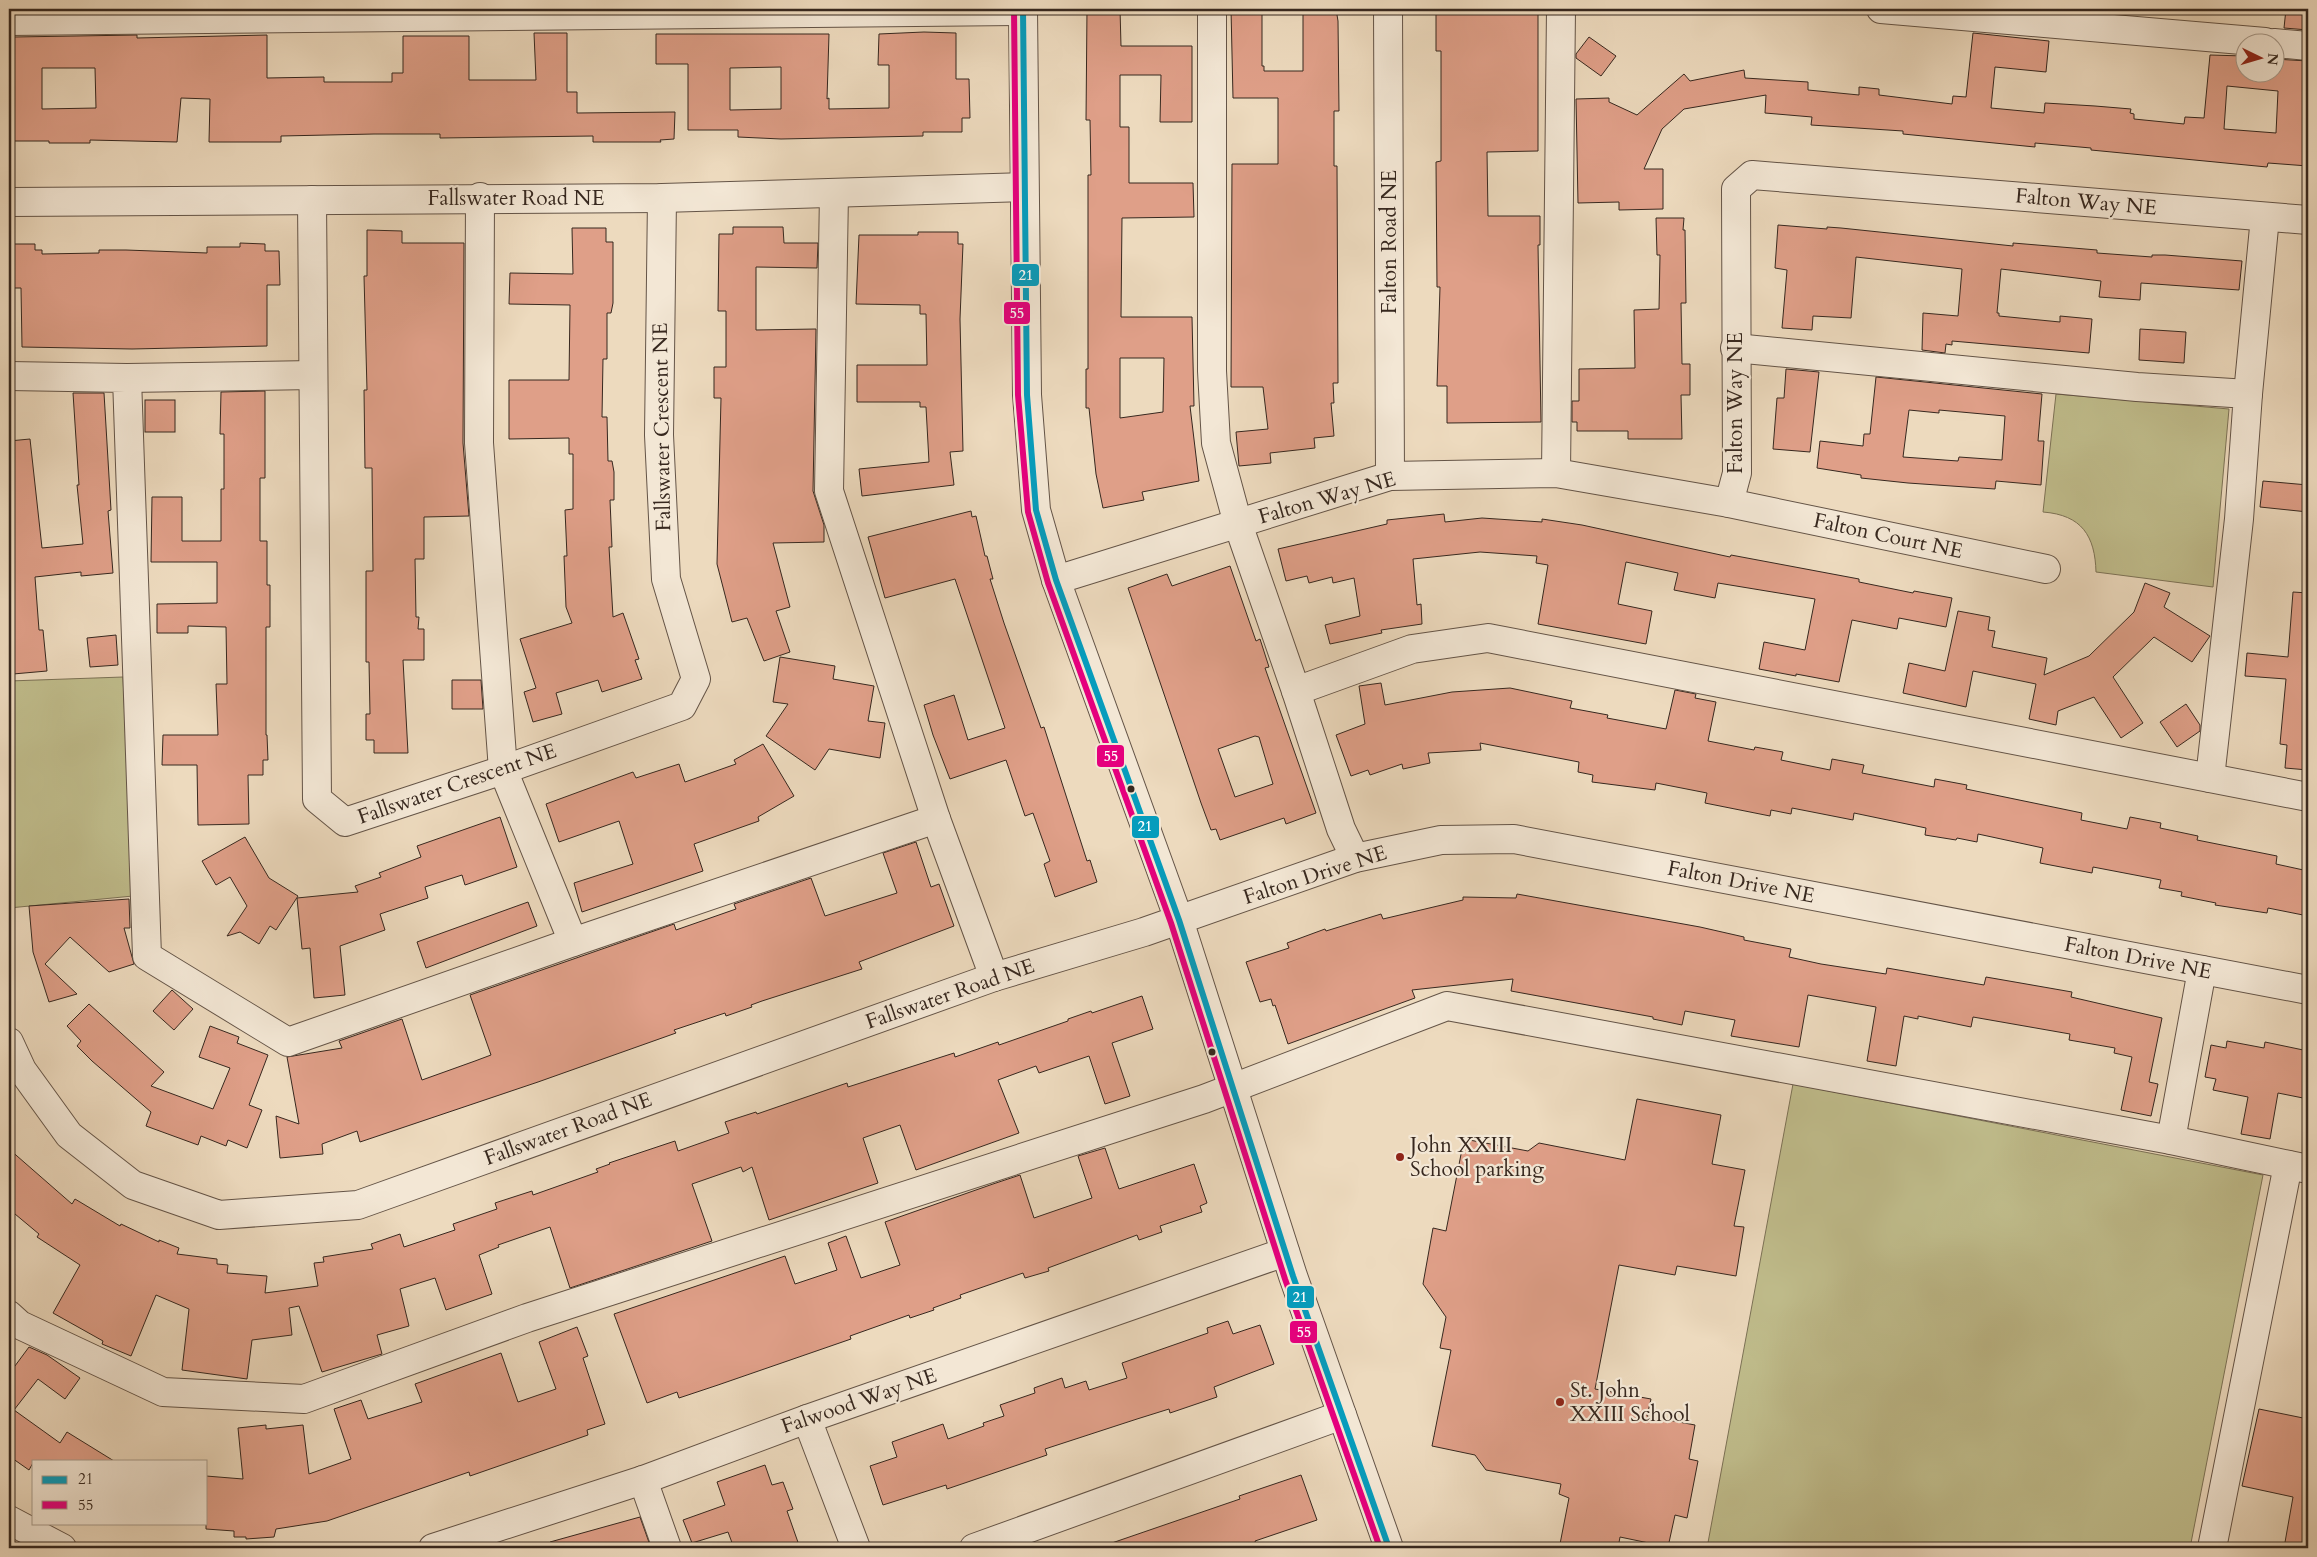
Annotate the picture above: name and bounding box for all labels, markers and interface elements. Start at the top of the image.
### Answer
north arrow [2234,32,2284,82]
text: N [2262,52,2282,66]
street label: Falton Road NE [1375,170,1404,314]
street label: Falton Way NE [2014,181,2158,223]
street label: Fallswater Road NE [428,184,604,213]
line badge: 21 [1011,263,1040,287]
text: 21 [1019,266,1033,285]
line badge: 55 [1003,301,1031,325]
text: 55 [1010,304,1024,323]
street label: Fallswater Crescent NE [646,322,678,532]
street label: Falton Way NE [1721,332,1750,474]
street label: Falton Way NE [1255,465,1399,531]
street label: Falton Court NE [1811,506,1965,566]
street label: Fallswater Crescent NE [354,736,560,832]
line badge: 55 [1096,744,1125,768]
text: 55 [1104,747,1118,766]
unlabelled marker [1126,784,1136,794]
line badge: 21 [1131,815,1160,839]
text: 21 [1138,817,1152,836]
street label: Falton Drive NE [1240,838,1390,912]
street label: Falton Drive NE [1665,854,1817,910]
street label: Falton Drive NE [2062,930,2214,986]
street label: Fallswater Road NE [862,951,1038,1036]
unlabelled marker [1207,1047,1217,1057]
street label: Fallswater Road NE [480,1085,656,1173]
place label: John XXIII School parking [1407,1131,1544,1184]
marker: John XXIII School parking [1394,1151,1406,1163]
line badge: 21 [1286,1285,1315,1309]
text: 21 [1293,1288,1307,1307]
line badge: 55 [1289,1320,1318,1344]
text: 55 [1297,1323,1311,1342]
street label: Falwood Way NE [777,1361,941,1441]
place label: St. John XXIII School [1570,1376,1690,1429]
marker: St. John XXIII School [1554,1396,1566,1408]
legend [32,1460,208,1524]
text: 21 [78,1469,93,1489]
text: 55 [78,1495,93,1515]

